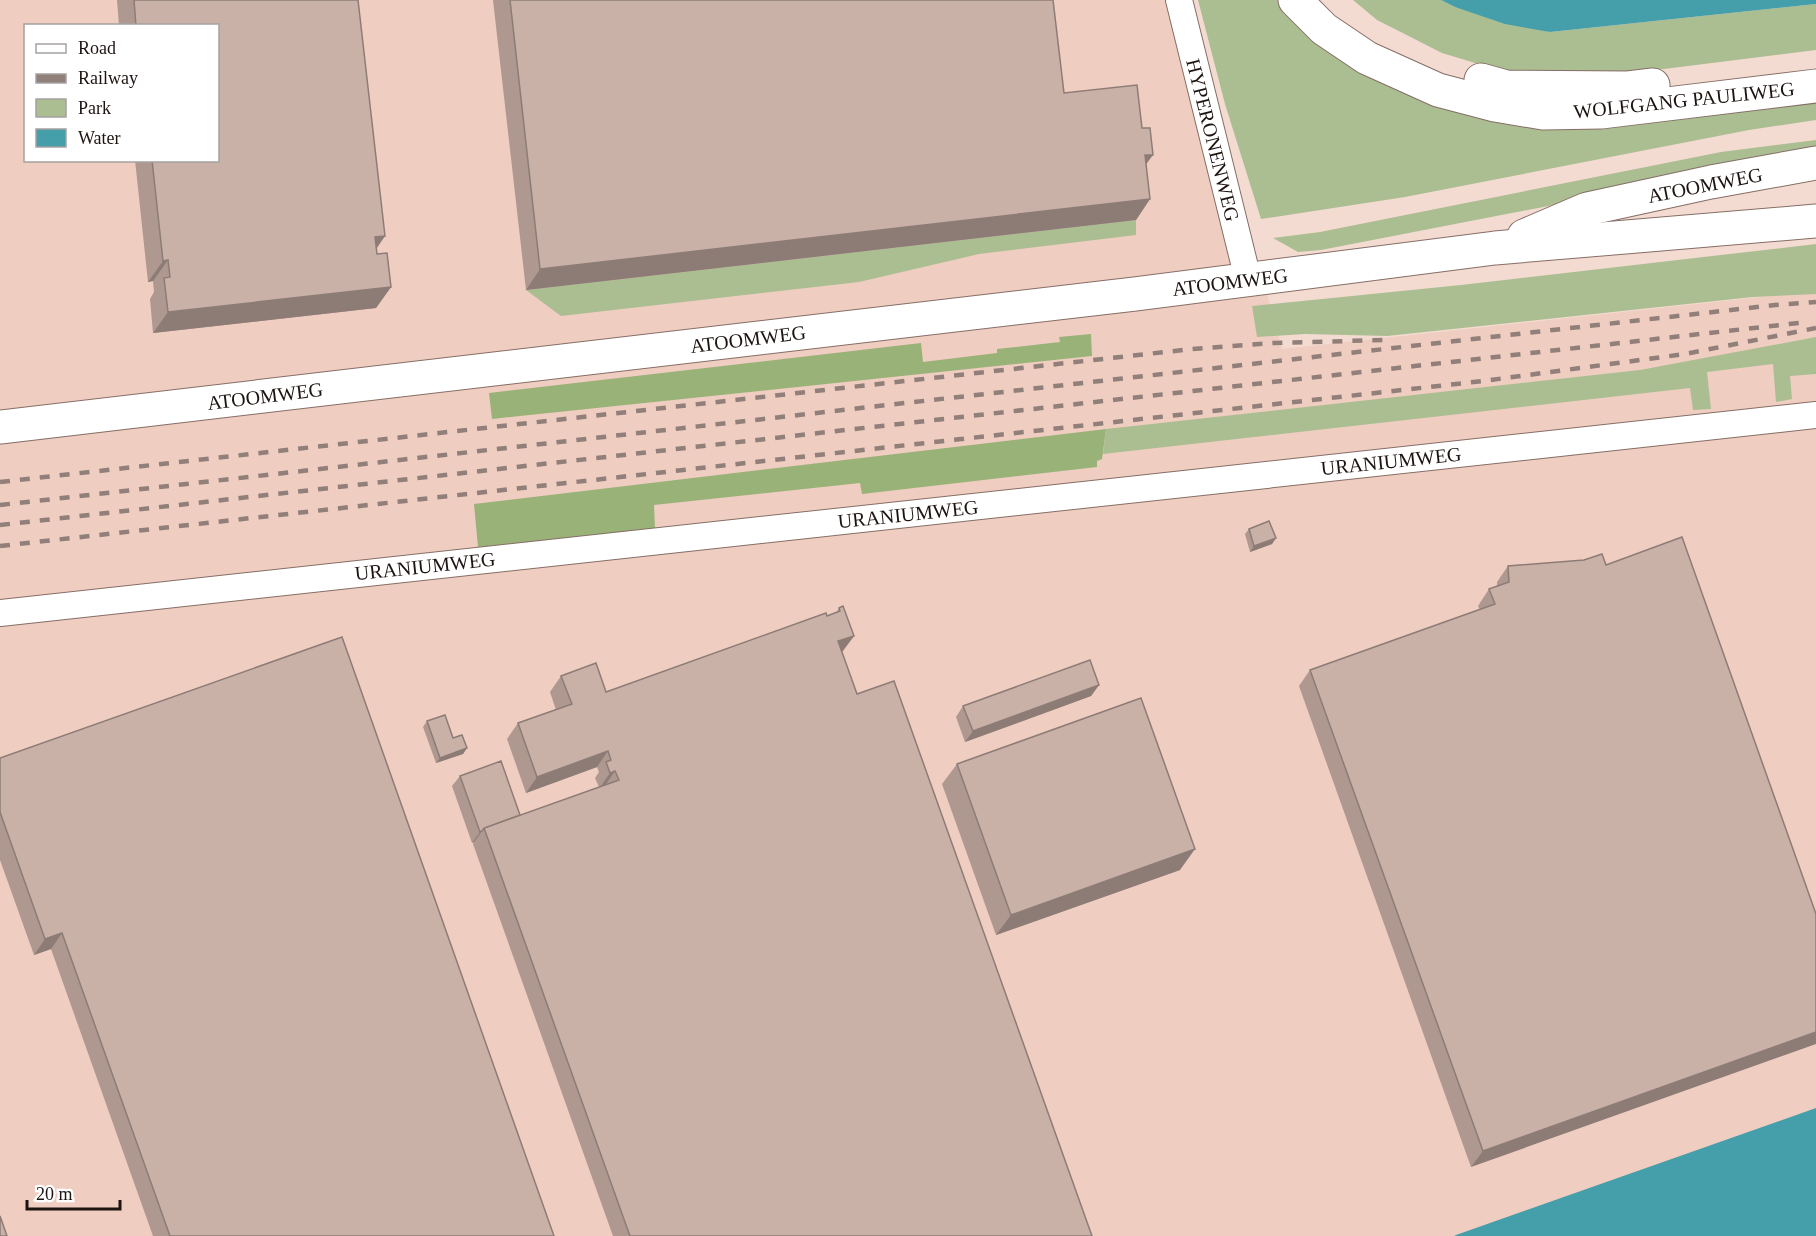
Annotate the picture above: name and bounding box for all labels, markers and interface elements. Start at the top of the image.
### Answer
legend [24,24,219,162]
text: Road [78,38,116,58]
street label: HYPERONENWEG [1182,56,1244,224]
text: Railway [78,68,138,88]
street label: WOLFGANG PAULIWEG [1572,77,1796,123]
text: Park [78,98,111,118]
text: Water [78,128,121,148]
street label: ATOOMWEG [1646,163,1764,207]
street label: ATOOMWEG [1171,264,1289,300]
street label: ATOOMWEG [689,321,807,357]
street label: ATOOMWEG [206,378,324,414]
street label: URANIUMWEG [1320,443,1462,479]
street label: URANIUMWEG [837,496,979,532]
street label: URANIUMWEG [354,548,496,584]
scale bar [27,1173,120,1211]
text: 20 m [36,1184,73,1204]

